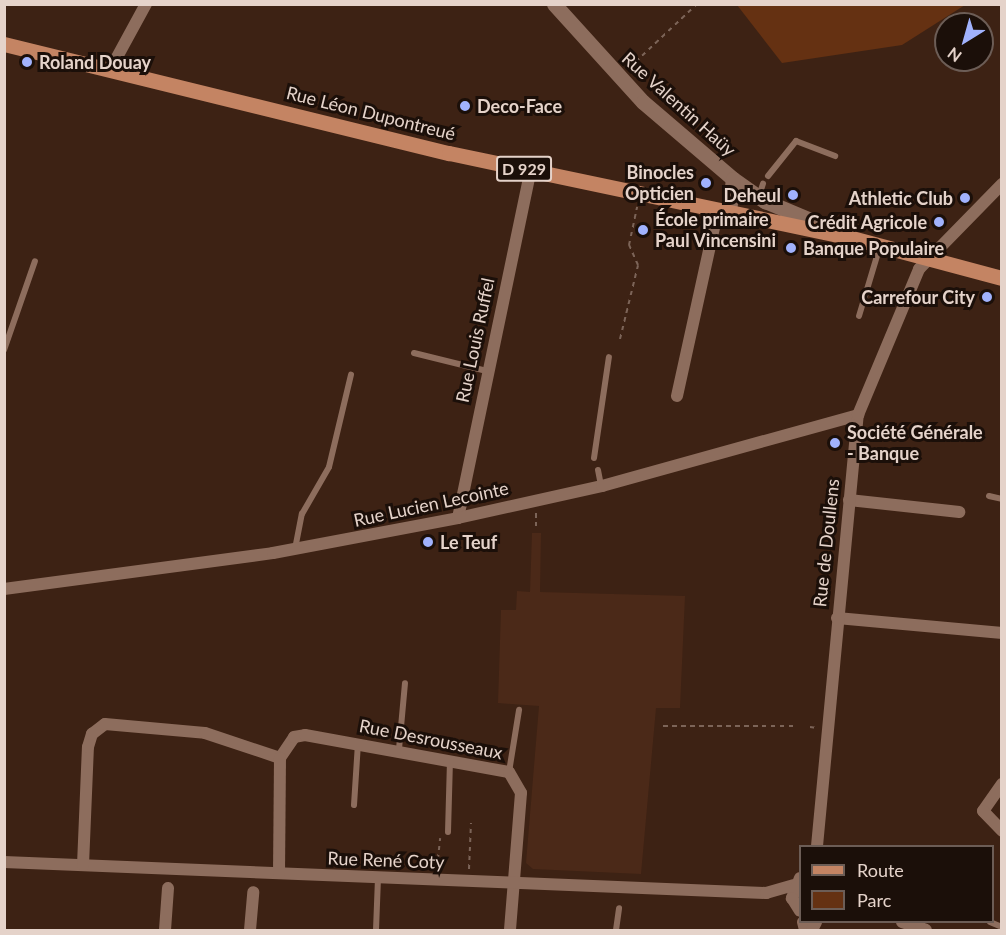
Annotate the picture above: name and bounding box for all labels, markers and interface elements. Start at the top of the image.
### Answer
north arrow [934,12,994,72]
text: N [943,44,965,66]
street label: Rue Valentin Haüy [618,47,740,161]
place label: Roland Douay [39,51,151,73]
marker: Roland Douay [20,55,34,69]
street label: Rue Léon Dupontreué [284,82,458,144]
place label: Deco-Face [477,95,562,117]
marker: Deco-Face [458,99,472,113]
road number: D 929 [496,156,552,182]
place label: Binocles Opticien [625,162,694,204]
marker: Binocles Opticien [699,176,713,190]
place label: Deheul [723,184,781,206]
place label: Athletic Club [849,187,953,209]
marker: Deheul [786,188,800,202]
marker: Athletic Club [958,191,972,205]
place label: École primaire Paul Vincensini [655,209,777,252]
place label: Crédit Agricole [807,211,927,233]
marker: Crédit Agricole [932,215,946,229]
marker: École primaire Paul Vincensini [636,223,650,237]
place label: Banque Populaire [803,237,944,259]
marker: Banque Populaire [784,241,798,255]
street label: Rue Louis Ruffel [451,276,499,404]
place label: Carrefour City [861,286,975,308]
marker: Carrefour City [980,290,994,304]
place label: Société Générale - Banque [847,422,983,464]
marker: Société Générale - Banque [828,436,842,450]
street label: Rue Lucien Lecointe [352,477,510,531]
street label: Rue de Doullens [809,478,843,608]
place label: Le Teuf [440,531,498,553]
marker: Le Teuf [421,535,435,549]
street label: Rue Desrousseaux [358,715,504,763]
legend [799,845,994,923]
street label: Rue René Coty [327,847,445,873]
text: Route [857,859,904,881]
text: Parc [857,889,891,911]

